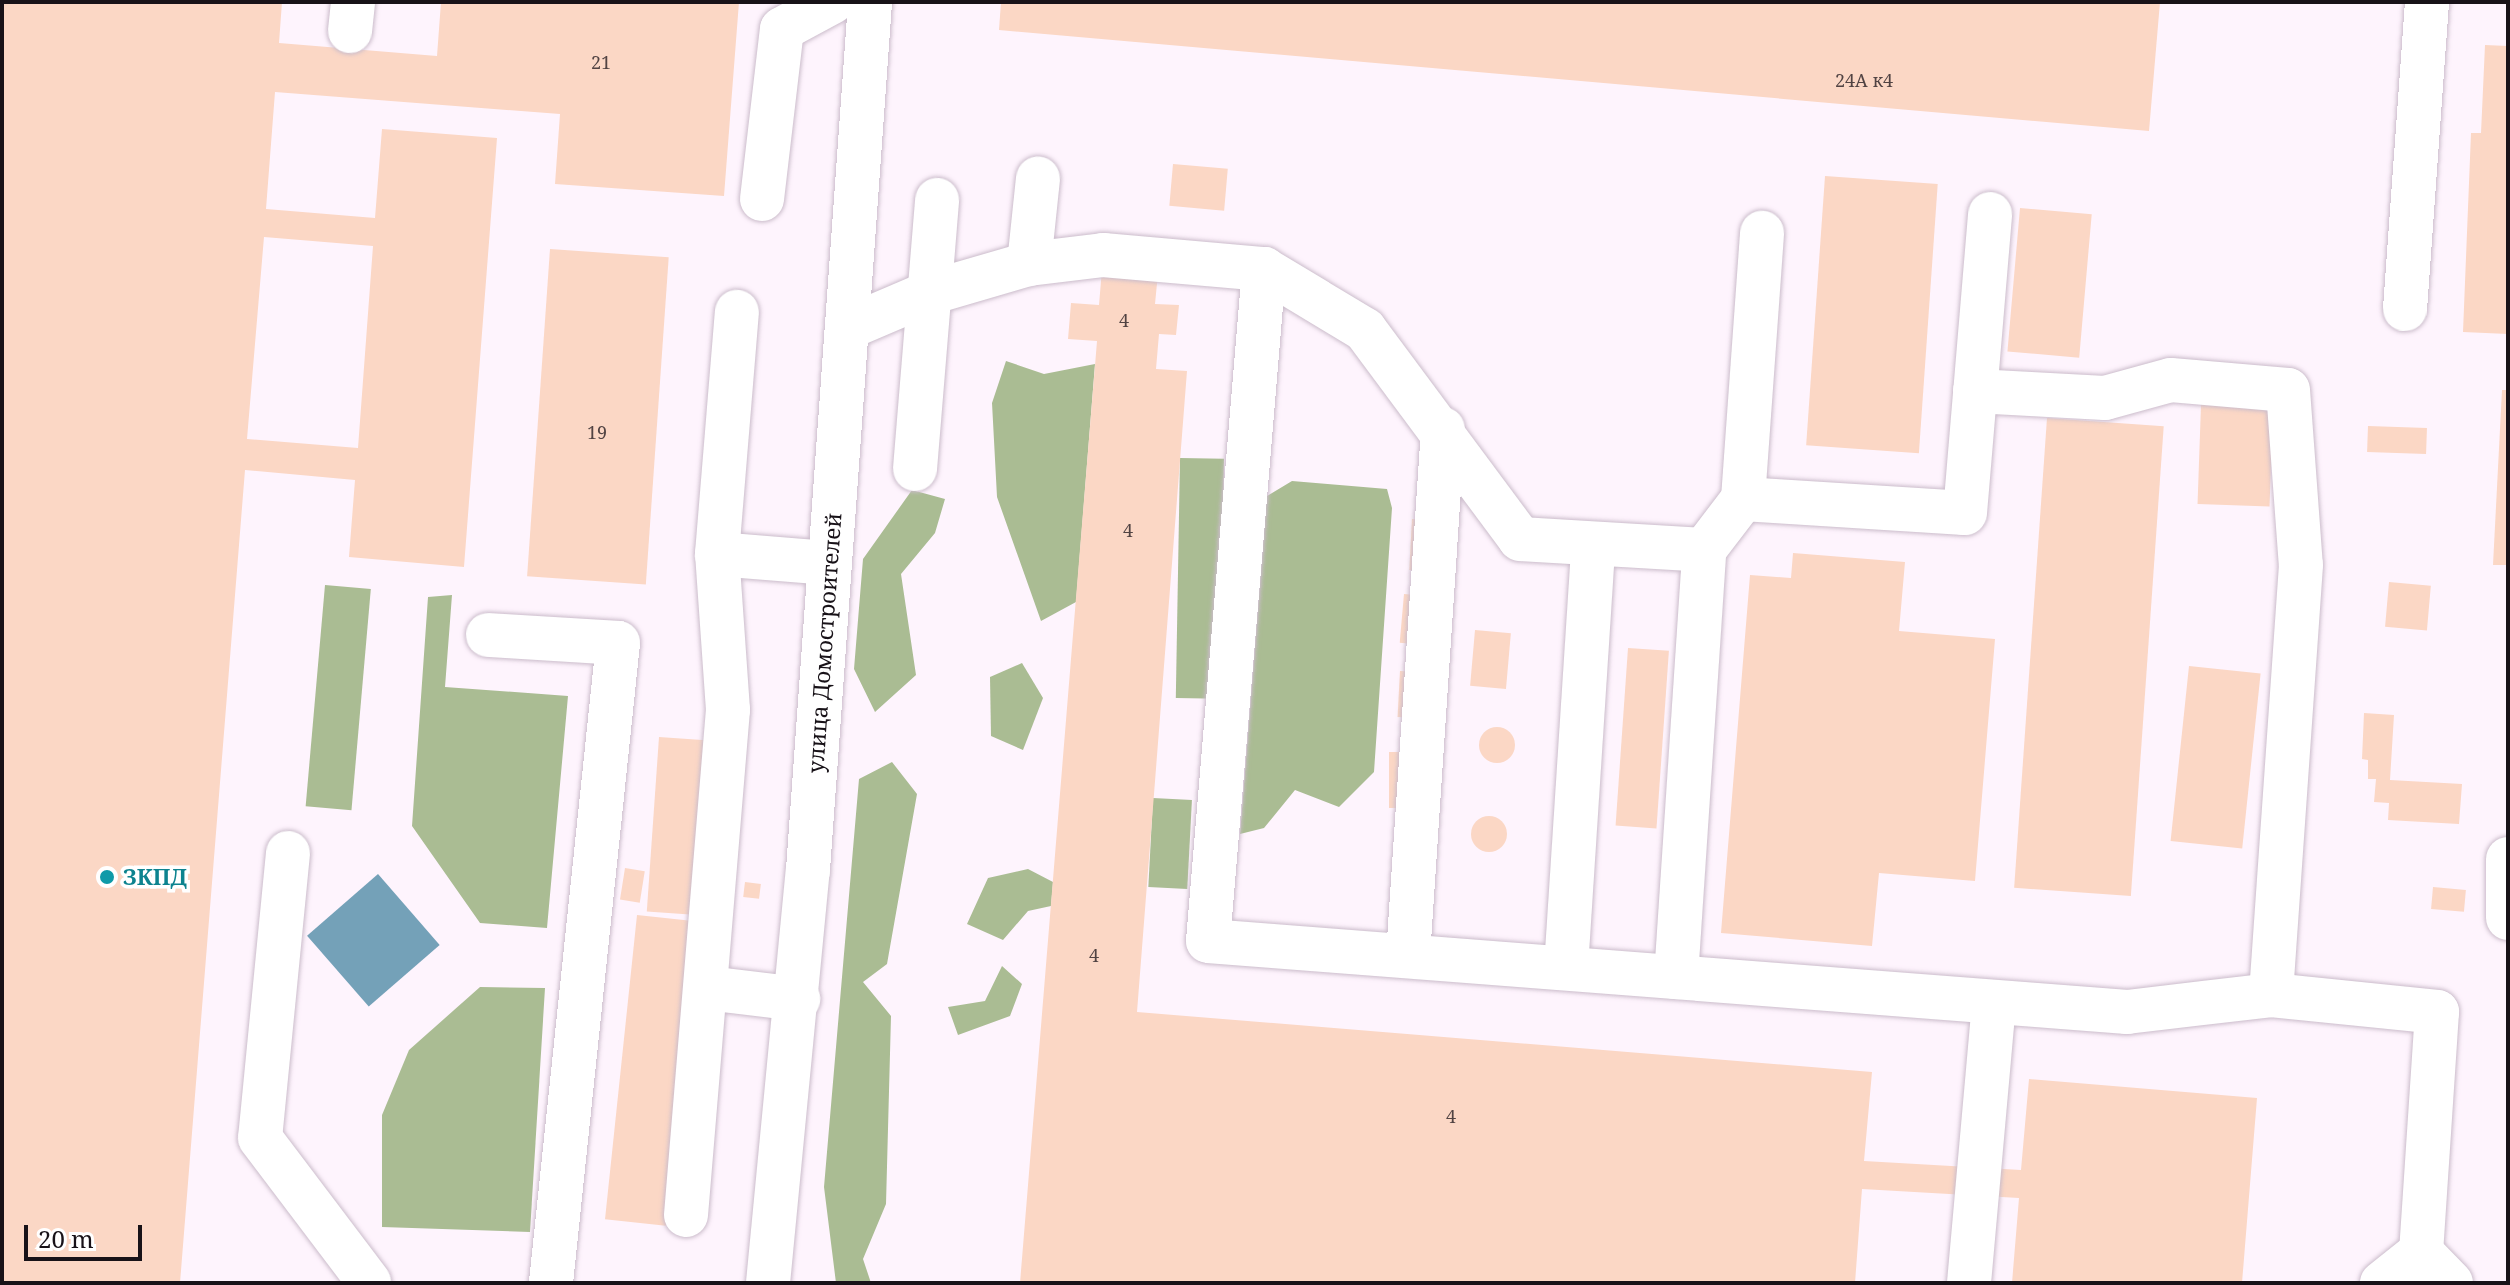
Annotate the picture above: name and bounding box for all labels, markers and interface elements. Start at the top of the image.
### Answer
house number: 21 [591,51,611,73]
house number: 24А к4 [1835,69,1893,91]
house number: 4 [1119,309,1129,331]
house number: 19 [587,421,607,443]
street label: улица Домостроителей [802,512,846,774]
house number: 4 [1123,519,1133,541]
place label: ЗКПД [123,864,187,890]
marker: ЗКПД [98,868,116,886]
house number: 4 [1089,944,1099,966]
house number: 4 [1446,1105,1456,1127]
scale bar [28,1209,146,1259]
text: 20 m [38,1222,94,1255]

